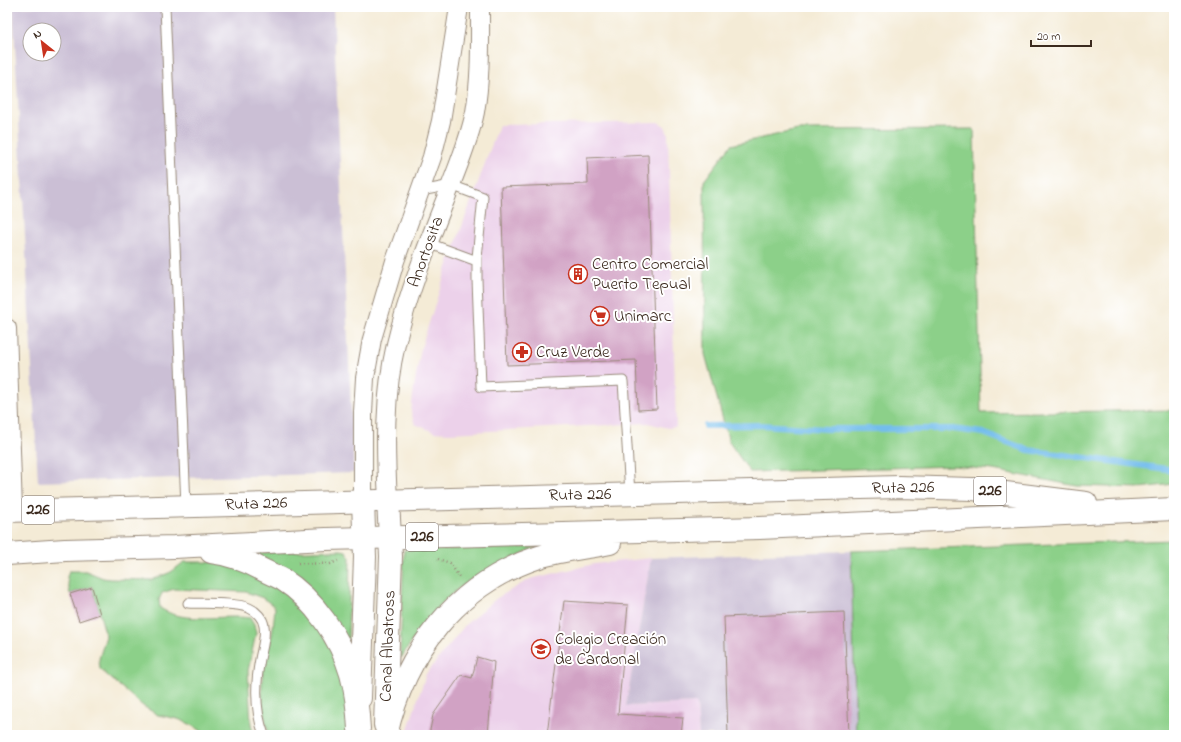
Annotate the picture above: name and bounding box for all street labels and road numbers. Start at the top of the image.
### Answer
street label: Anortosita [402,213,450,291]
street label: Ruta 226 [871,475,935,501]
road number: 226 [974,477,1006,505]
street label: Ruta 226 [548,482,612,508]
street label: Ruta 226 [224,490,288,518]
road number: 226 [22,496,54,524]
road number: 226 [406,523,438,551]
street label: Canal Albatross [374,590,402,702]

